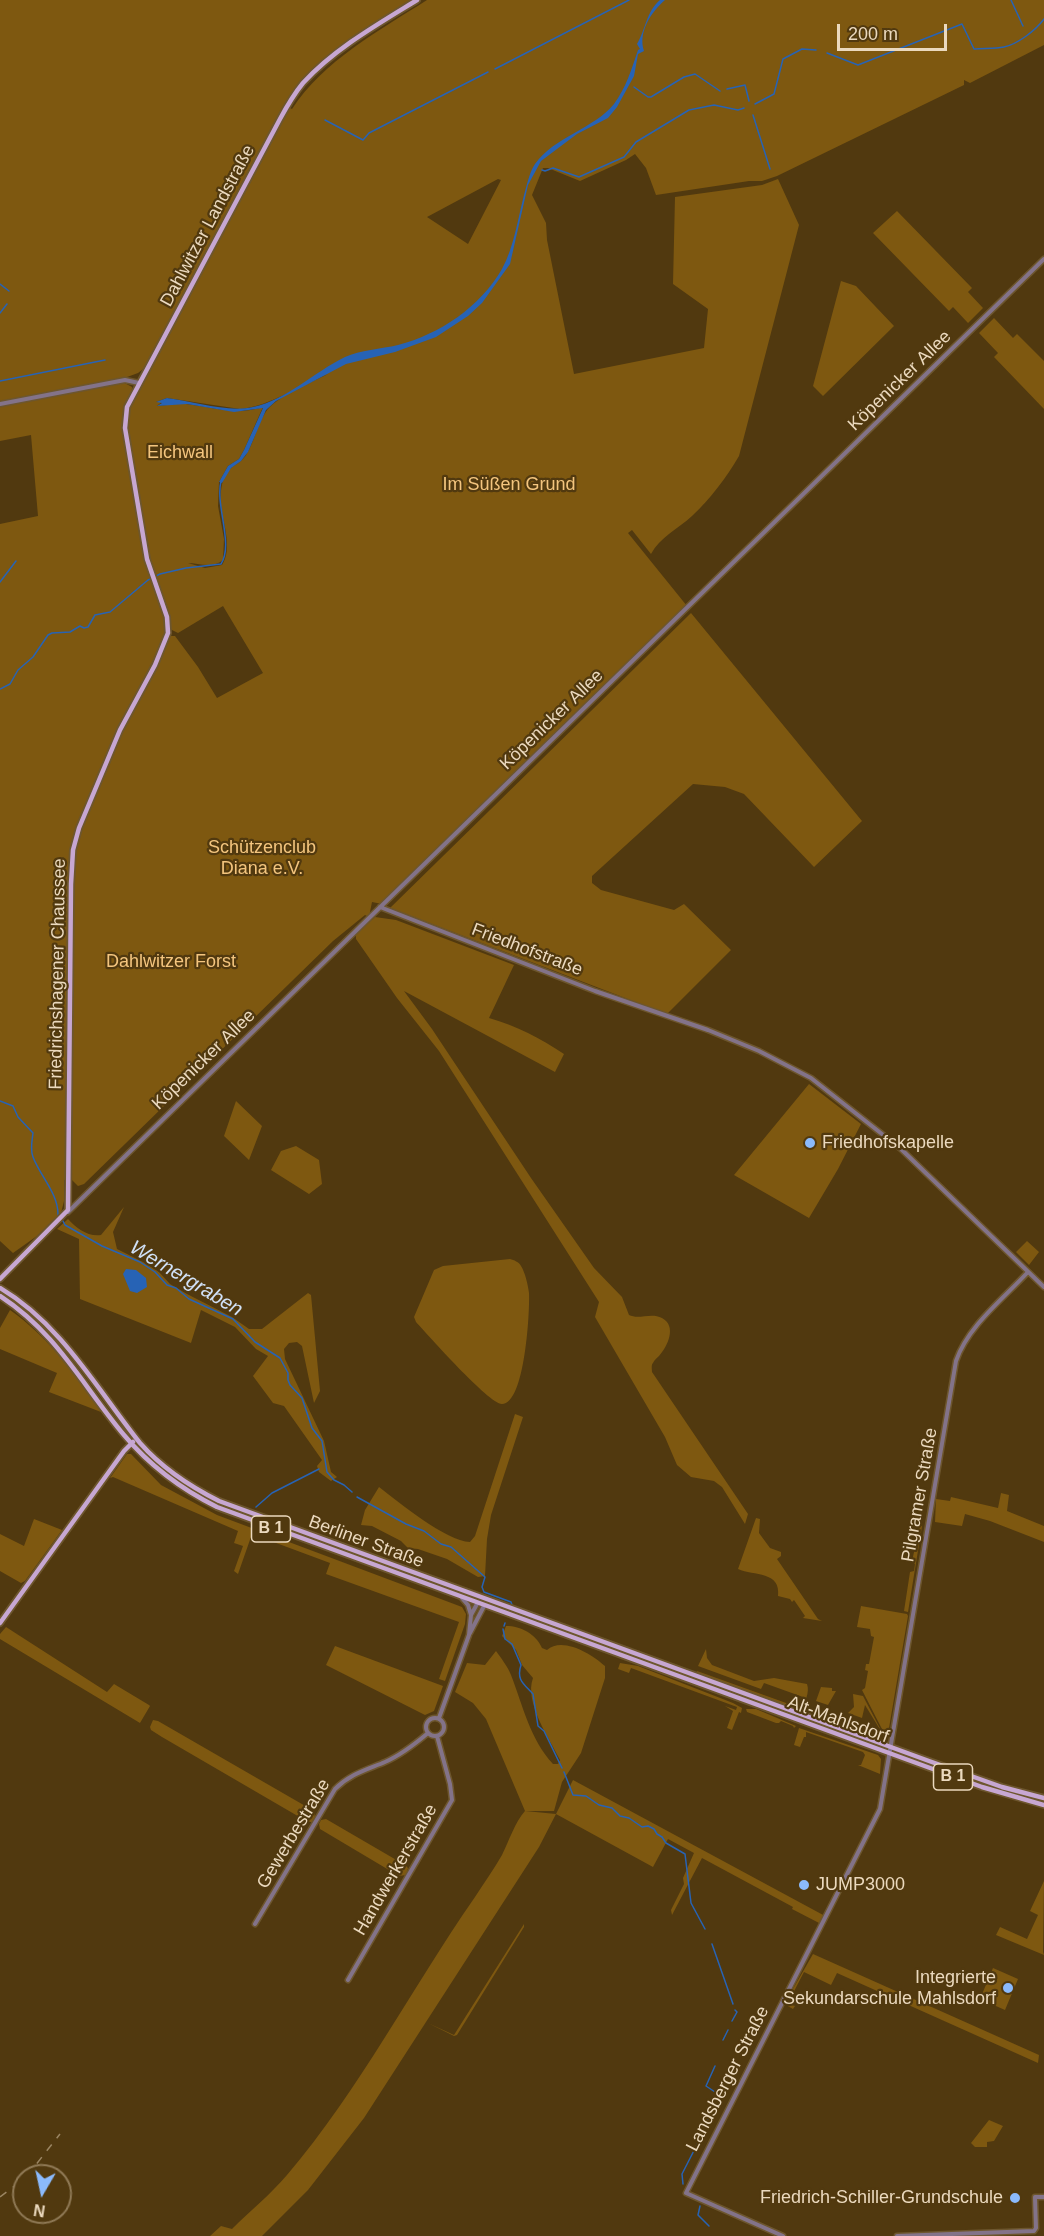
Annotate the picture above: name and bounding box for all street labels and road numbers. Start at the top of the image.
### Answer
street label: Dahlwitzer Landstraße [156,141,260,311]
street label: Köpenicker Allee [844,326,956,436]
street label: Köpenicker Allee [496,665,608,775]
street label: Friedrichshagener Chaussee [45,858,71,1090]
street label: Friedhofstraße [468,919,586,981]
street label: Köpenicker Allee [148,1005,260,1115]
street label: Pilgramer Straße [898,1426,942,1564]
street label: Berliner Straße [305,1511,427,1573]
road number: B 1 [252,1516,290,1542]
street label: Alt-Mahlsdorf [784,1692,892,1748]
road number: B 1 [934,1764,972,1790]
street label: Gewerbestraße [253,1775,335,1893]
street label: Handwerkerstraße [350,1800,442,1940]
street label: Landsberger Straße [682,2003,774,2155]

